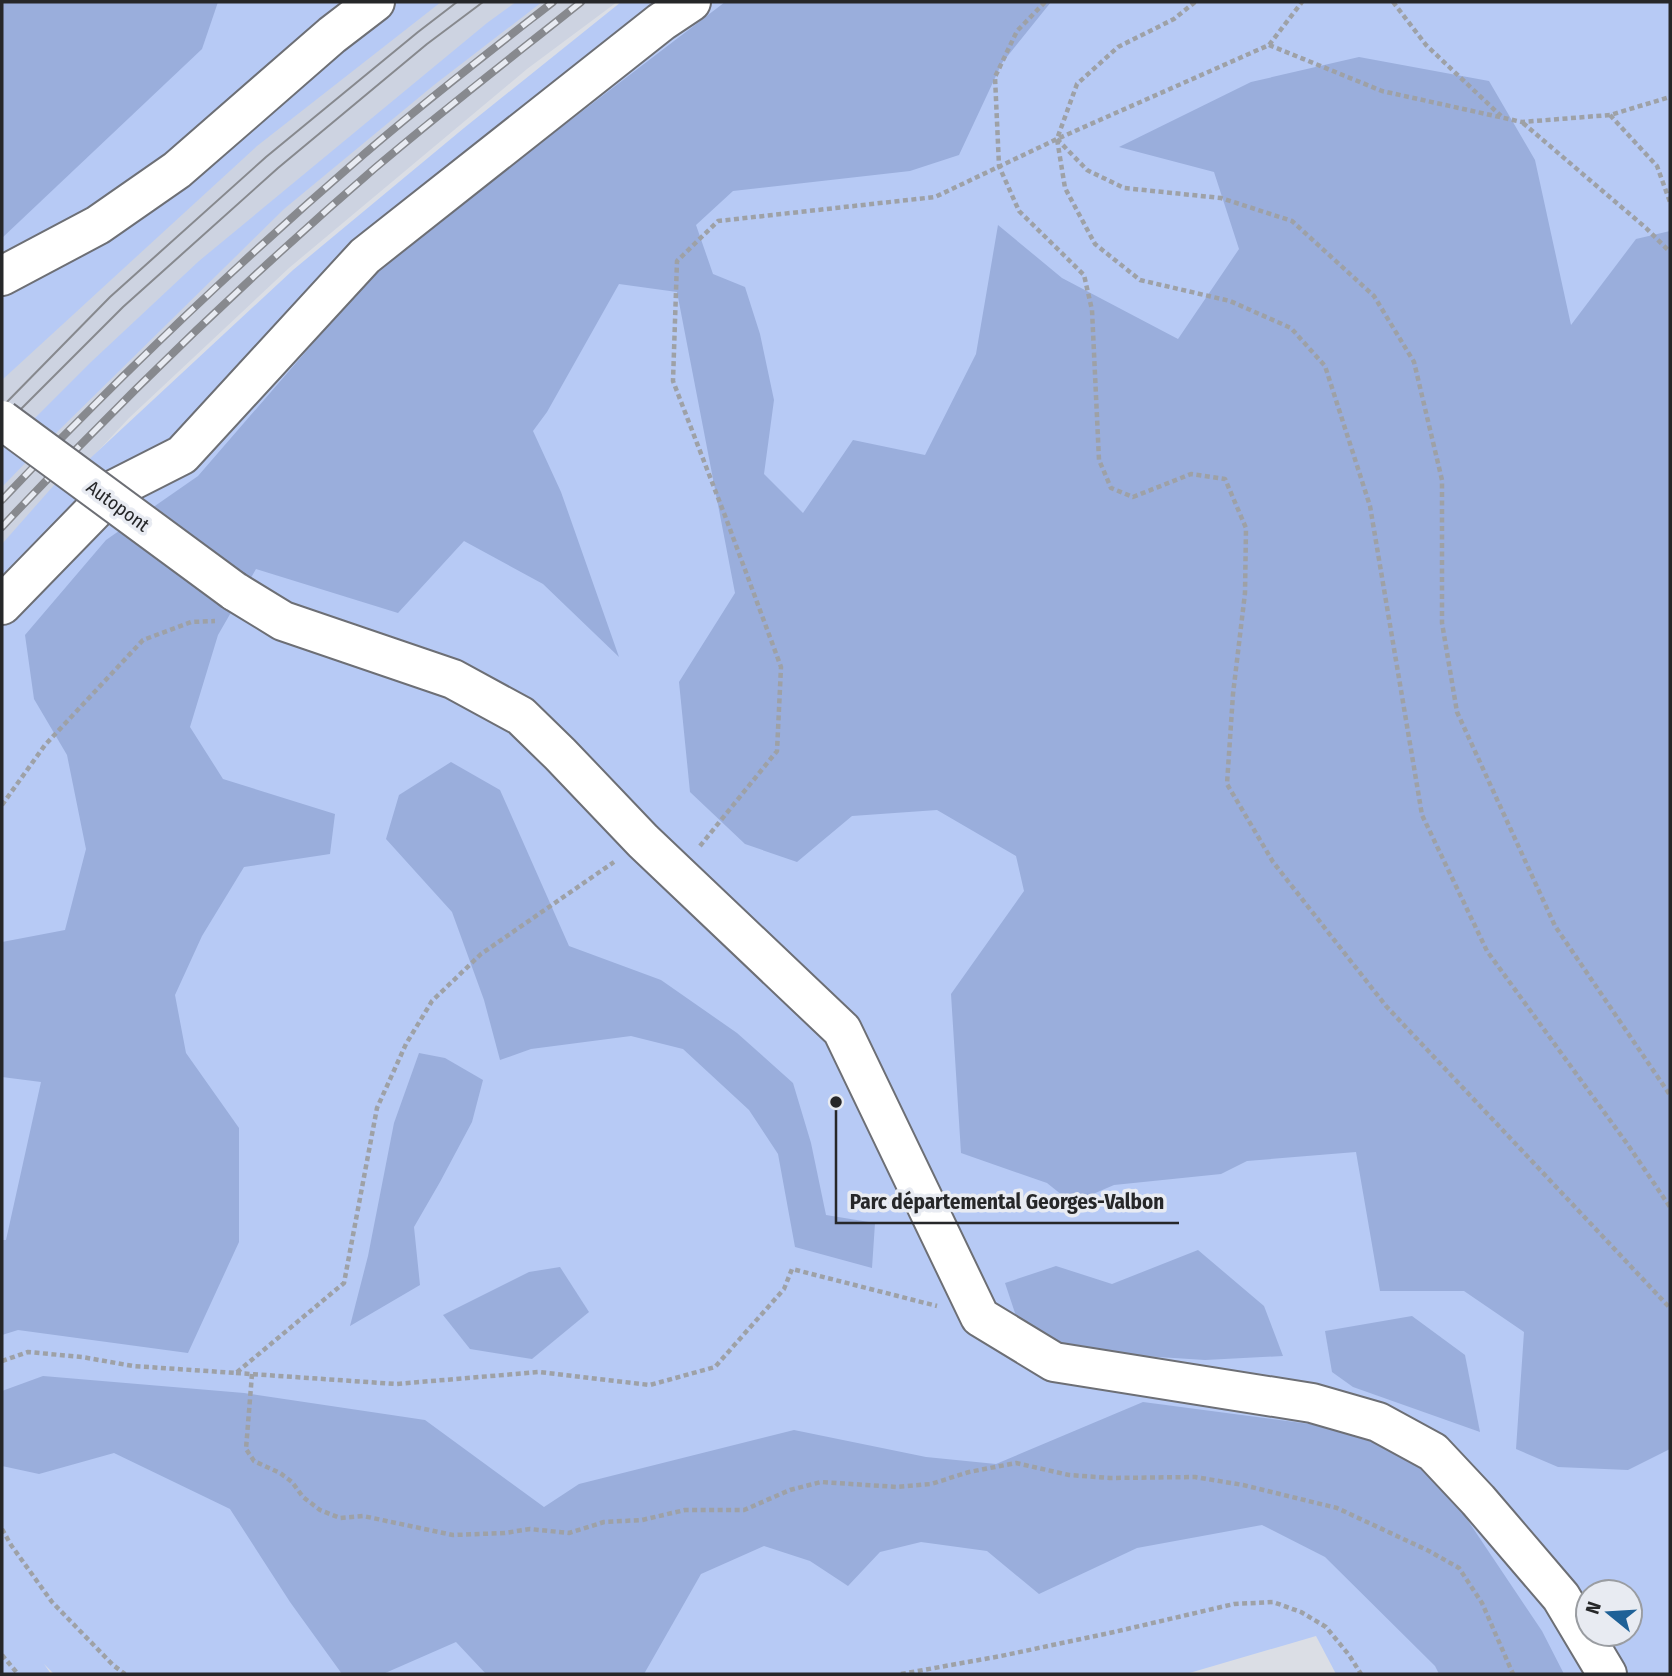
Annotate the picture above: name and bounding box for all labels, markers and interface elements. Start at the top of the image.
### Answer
street label: Autopont [82,475,155,537]
callout: Parc départemental Georges-Valbon [836,1181,1179,1223]
text: Parc départemental Georges-Valbon [850,1189,1164,1215]
north arrow [1574,1578,1644,1648]
text: N [1581,1599,1606,1617]

